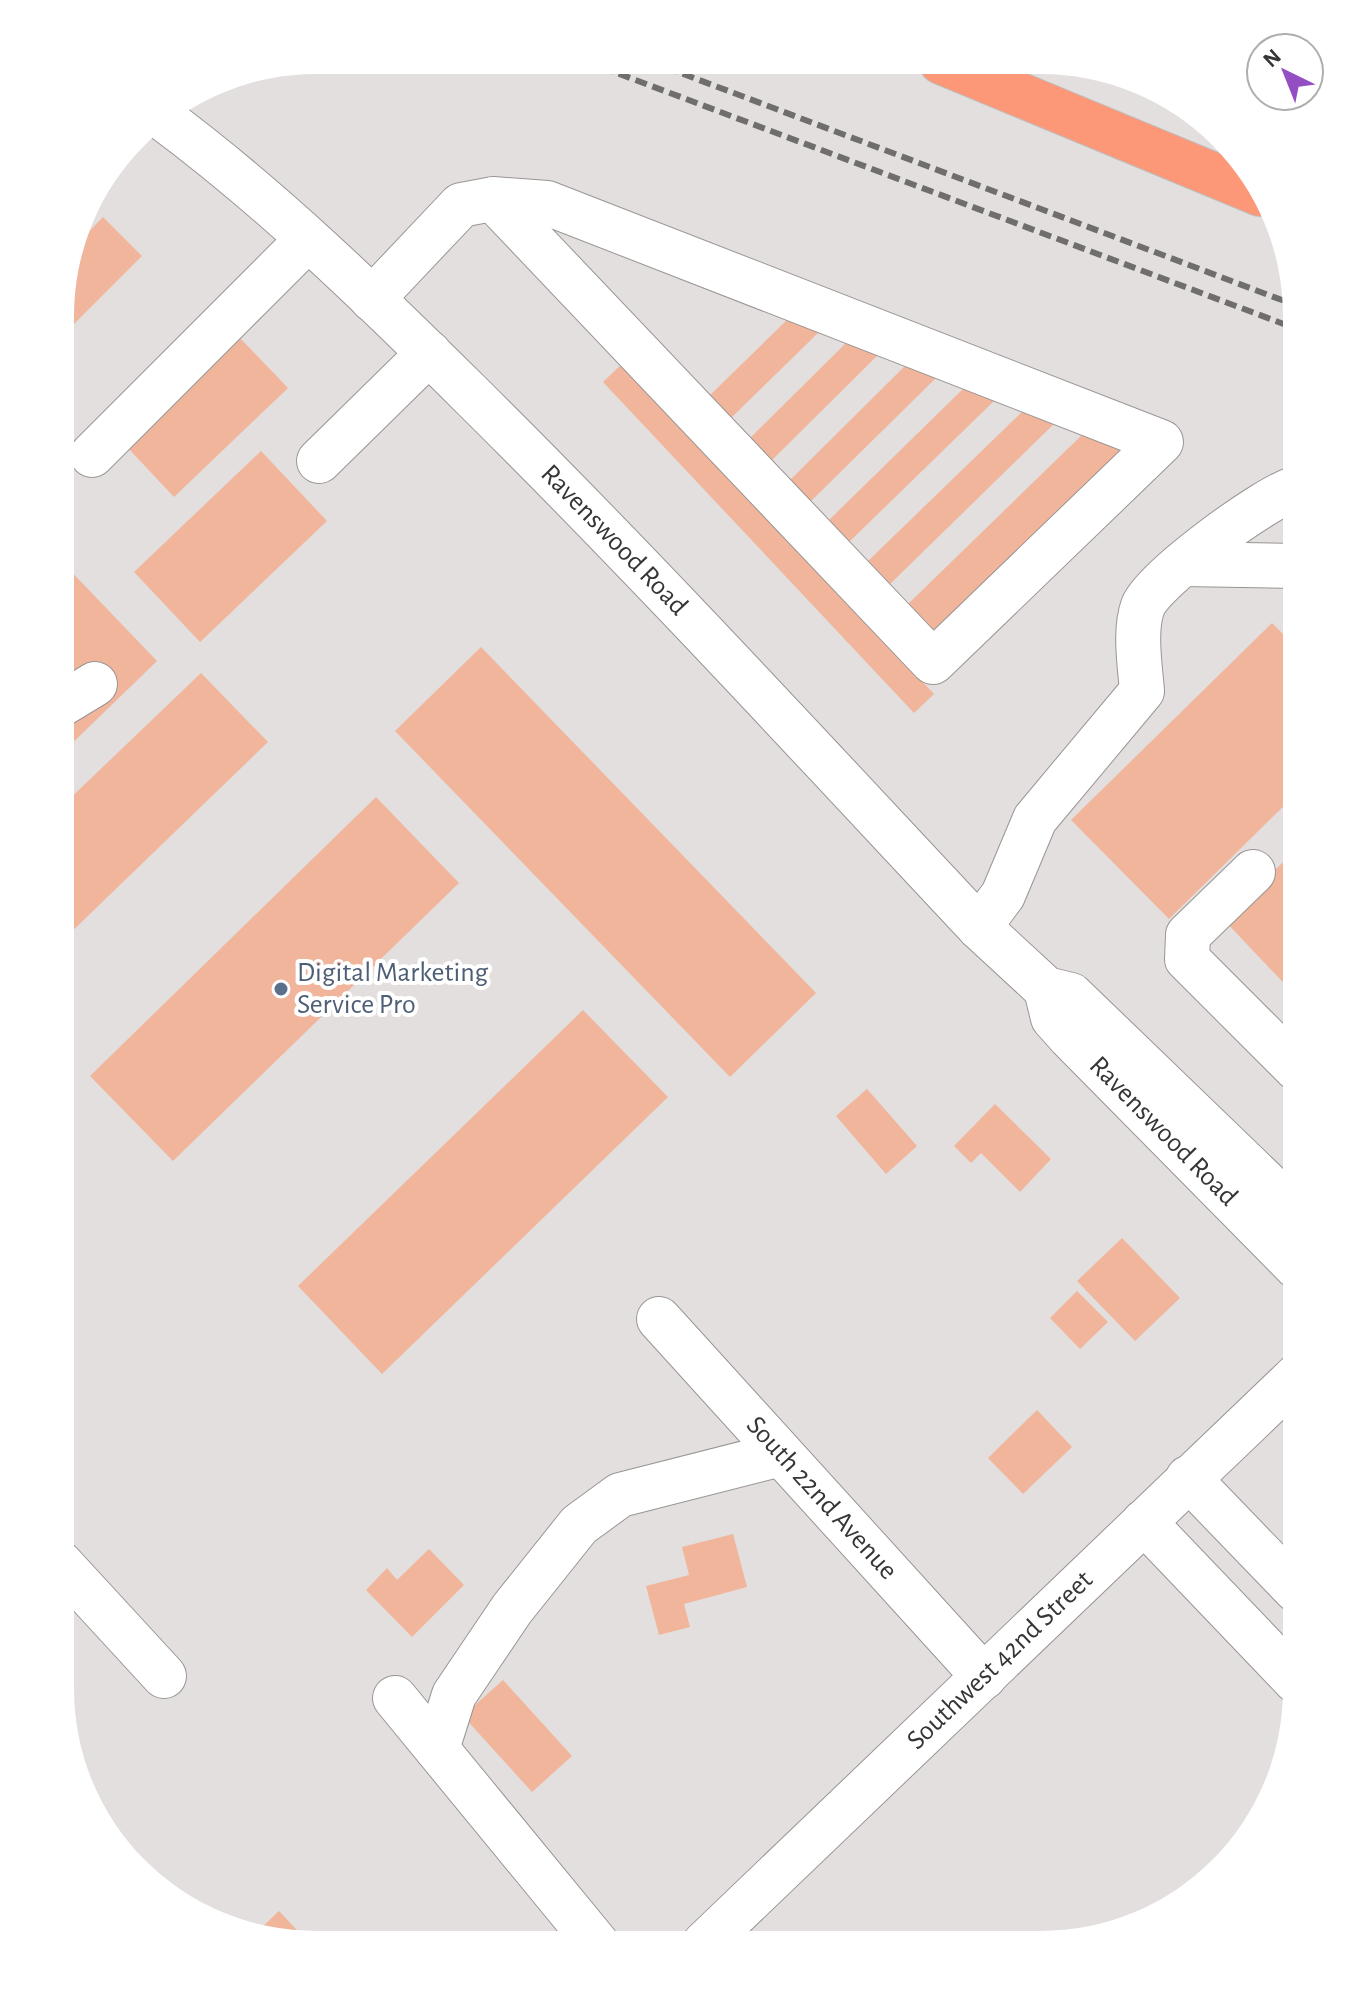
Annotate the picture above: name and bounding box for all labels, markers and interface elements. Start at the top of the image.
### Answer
north arrow [1245,32,1325,112]
text: N [1259,45,1285,71]
street label: Ravenswood Road [535,460,693,621]
place label: Digital Marketing Service Pro [297,959,489,1019]
marker: Digital Marketing Service Pro [272,980,290,998]
street label: Ravenswood Road [1084,1051,1243,1212]
street label: South 22nd Avenue [741,1411,902,1585]
street label: Southwest 42nd Street [902,1566,1098,1755]

